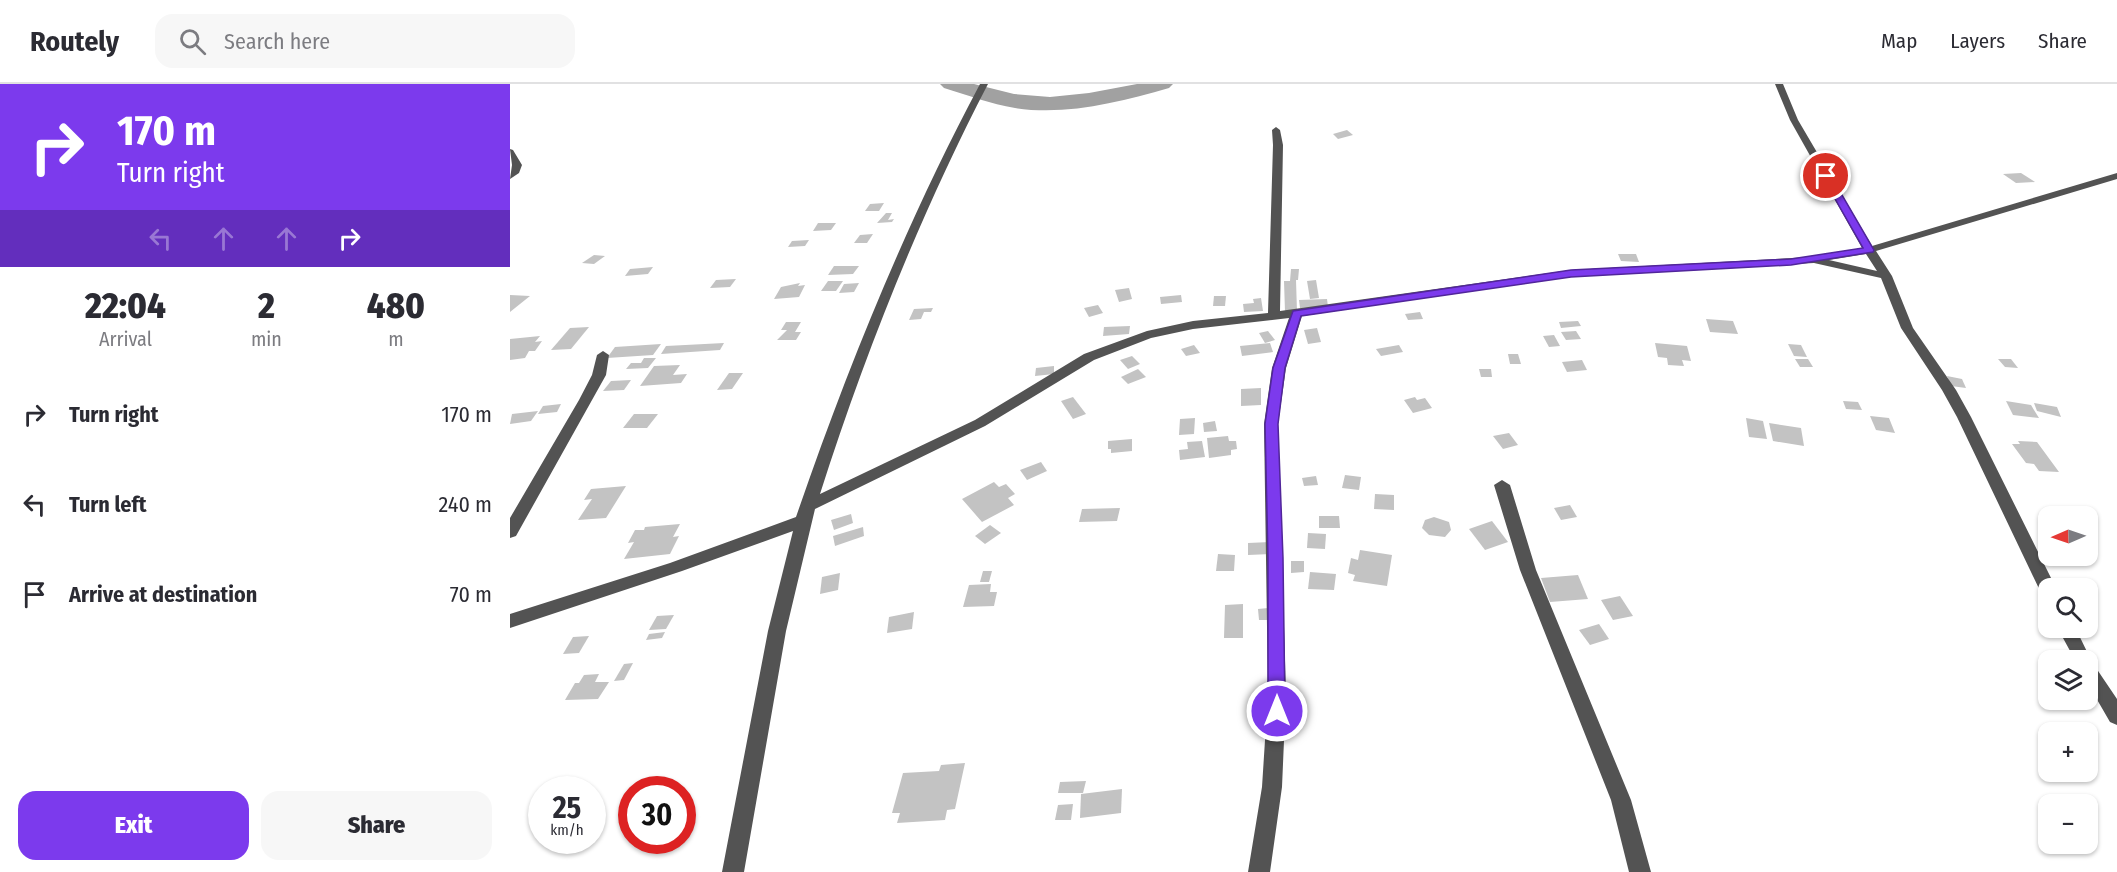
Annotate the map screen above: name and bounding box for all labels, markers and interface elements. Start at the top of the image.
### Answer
search box [155,14,575,68]
text: Routely [30,25,119,58]
icon: search [176,25,209,58]
text: Search here [224,28,330,55]
text: Map [1881,28,1917,54]
text: Layers [1950,28,2005,54]
text: Share [2038,28,2087,54]
text: 170 m [117,106,216,156]
icon: right [18,108,96,186]
pin [1800,150,1851,201]
text: Turn right [117,157,225,189]
icon: arrive [1809,159,1842,192]
icon: left [144,222,177,255]
icon: ahead [207,222,240,255]
icon: ahead [270,222,303,255]
icon: right [333,222,366,255]
text: 22:04 [85,284,166,328]
text: 2 [258,284,275,328]
text: 480 [367,284,425,328]
text: Arrival [99,327,152,351]
text: min [251,327,282,351]
text: m [388,327,404,351]
icon: right [18,398,51,431]
text: Turn right [69,401,158,428]
text: 170 m [441,401,492,428]
icon: left [18,488,51,521]
text: Turn left [69,491,147,518]
text: 240 m [439,491,492,518]
north arrow [2038,506,2098,566]
map controls [2038,506,2098,854]
icon: arrive [18,578,51,611]
button: search [2038,578,2098,638]
text: Arrive at destination [69,581,257,608]
text: 70 m [450,581,492,608]
button: layers [2038,650,2098,710]
position arrow [1245,679,1309,743]
button: + [2038,722,2098,782]
speed limit sign: 30 [618,776,696,854]
text: 25 [553,790,581,826]
button: Exit [18,791,249,860]
button: Share [261,791,492,860]
button: − [2038,794,2098,854]
text: km/h [550,821,584,839]

